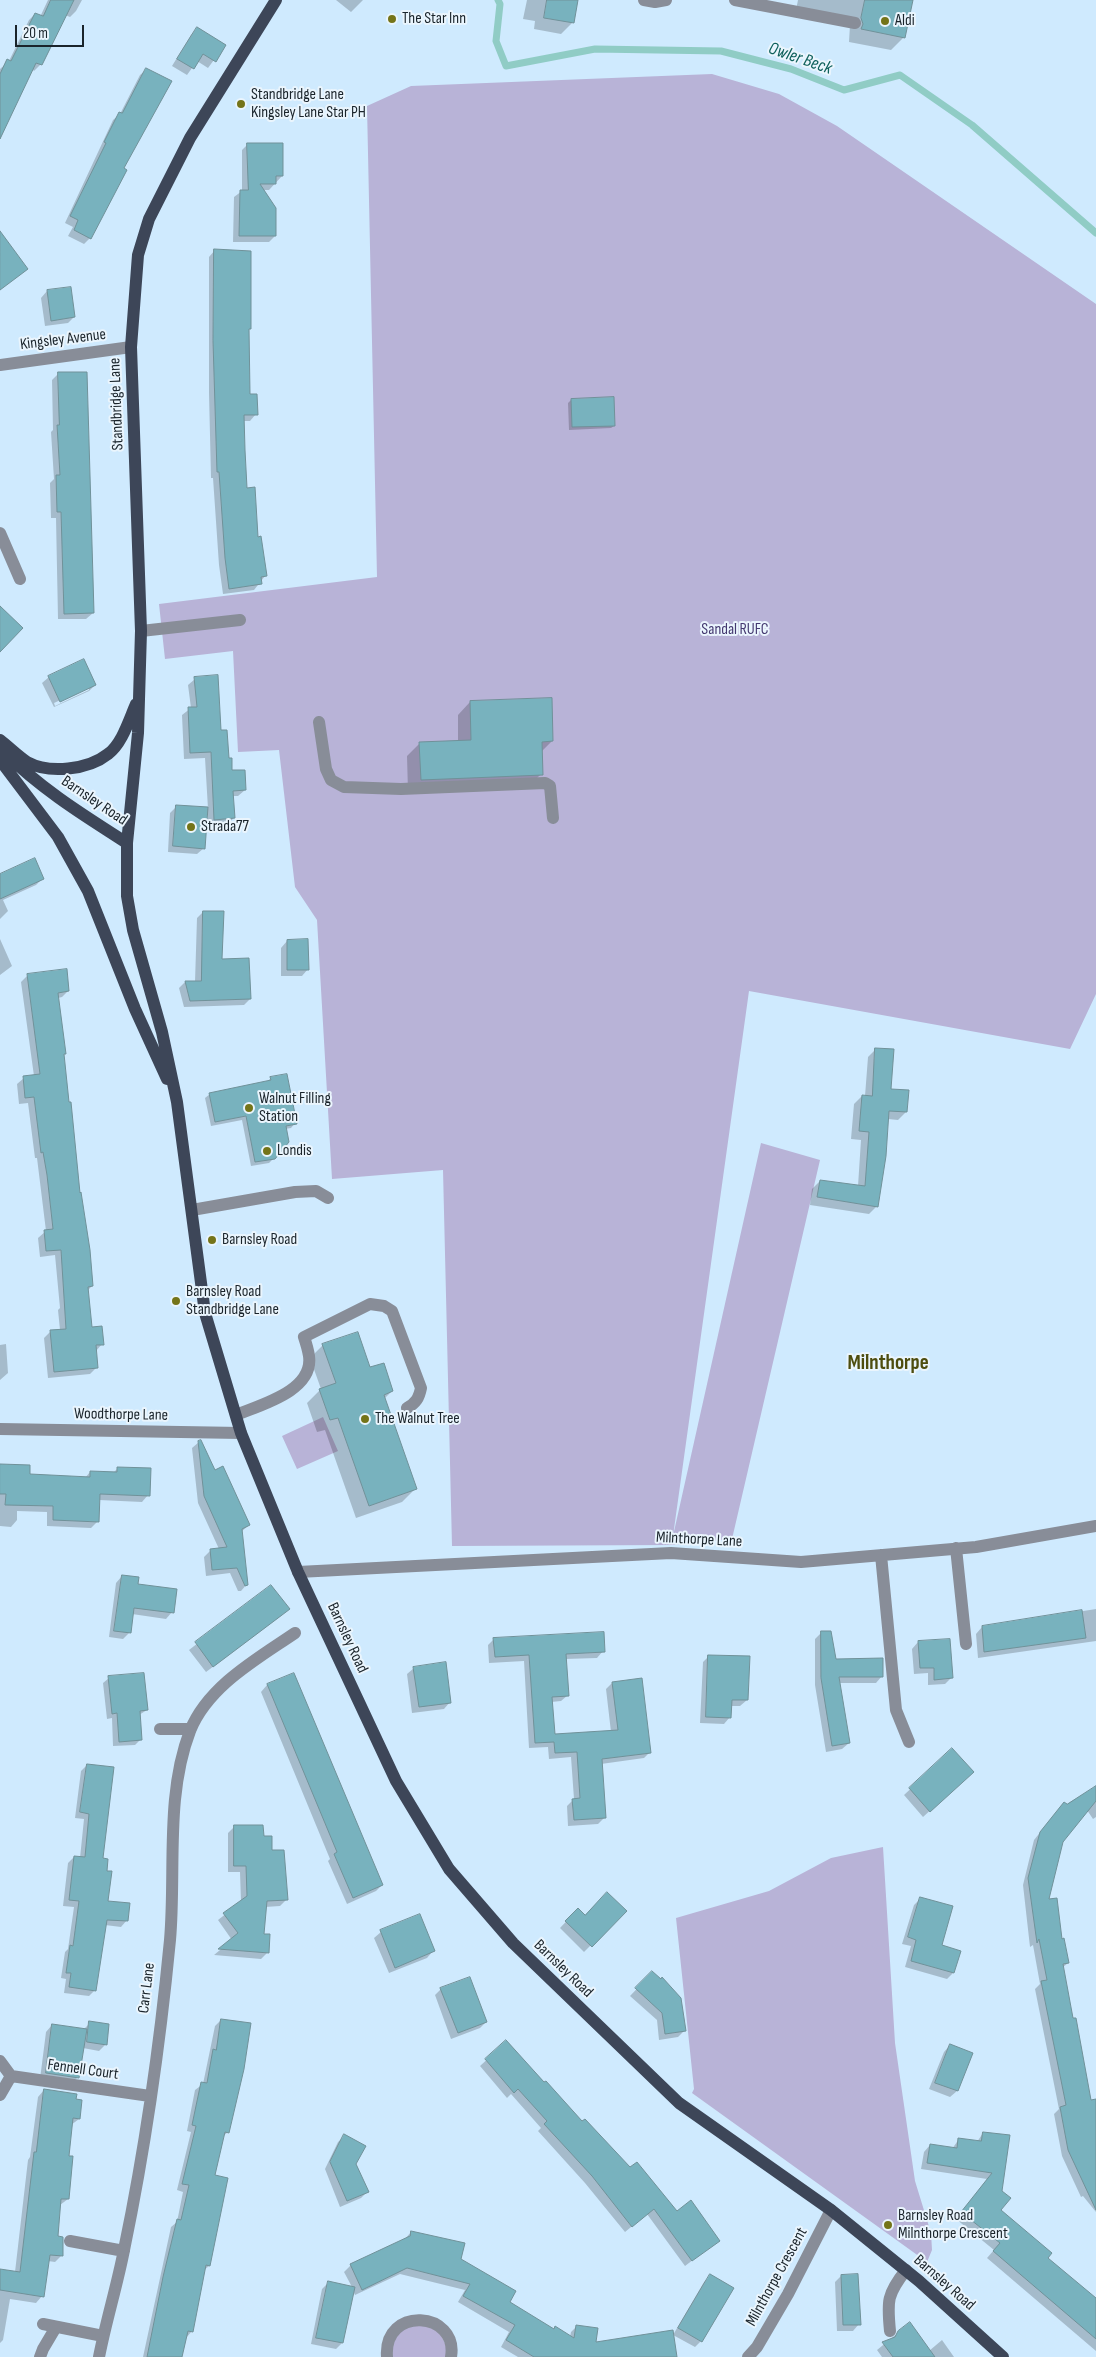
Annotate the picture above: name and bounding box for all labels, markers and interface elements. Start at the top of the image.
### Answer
place label: The Star Inn [402,9,466,29]
place label: Aldi [895,11,915,31]
marker: The Star Inn [386,13,398,25]
scale bar [18,15,86,47]
marker: Aldi [879,15,891,27]
text: 20 m [23,24,48,43]
water label: Owler Beck [766,38,834,80]
place label: Standbridge Lane Kingsley Lane Star PH [251,85,366,123]
marker: Standbridge Lane Kingsley Lane Star PH [235,98,247,110]
street label: Kingsley Avenue [19,325,107,355]
street label: Standbridge Lane [106,357,128,451]
park label: Sandal RUFC [701,620,769,640]
street label: Barnsley Road [57,772,131,830]
place label: Strada77 [201,817,249,837]
marker: Strada77 [185,821,197,833]
place label: Walnut Filling Station [259,1089,331,1127]
marker: Walnut Filling Station [243,1102,255,1114]
place label: Londis [277,1141,312,1161]
marker: Londis [261,1145,273,1157]
place label: Barnsley Road [222,1230,297,1250]
marker: Barnsley Road [206,1234,218,1246]
place label: Barnsley Road Standbridge Lane [186,1282,279,1320]
marker: Barnsley Road Standbridge Lane [170,1295,182,1307]
district label: Milnthorpe [847,1351,929,1377]
street label: Woodthorpe Lane [74,1405,168,1425]
place label: The Walnut Tree [375,1409,460,1429]
marker: The Walnut Tree [359,1413,371,1425]
street label: Milnthorpe Lane [655,1528,743,1552]
street label: Barnsley Road [322,1600,372,1676]
street label: Barnsley Road [529,1936,597,2002]
street label: Carr Lane [134,1962,160,2014]
street label: Fennell Court [46,2056,120,2084]
place label: Barnsley Road Milnthorpe Crescent [898,2206,1008,2244]
marker: Barnsley Road Milnthorpe Crescent [882,2219,894,2231]
street label: Milnthorpe Crescent [742,2224,812,2330]
street label: Barnsley Road [909,2251,979,2315]

